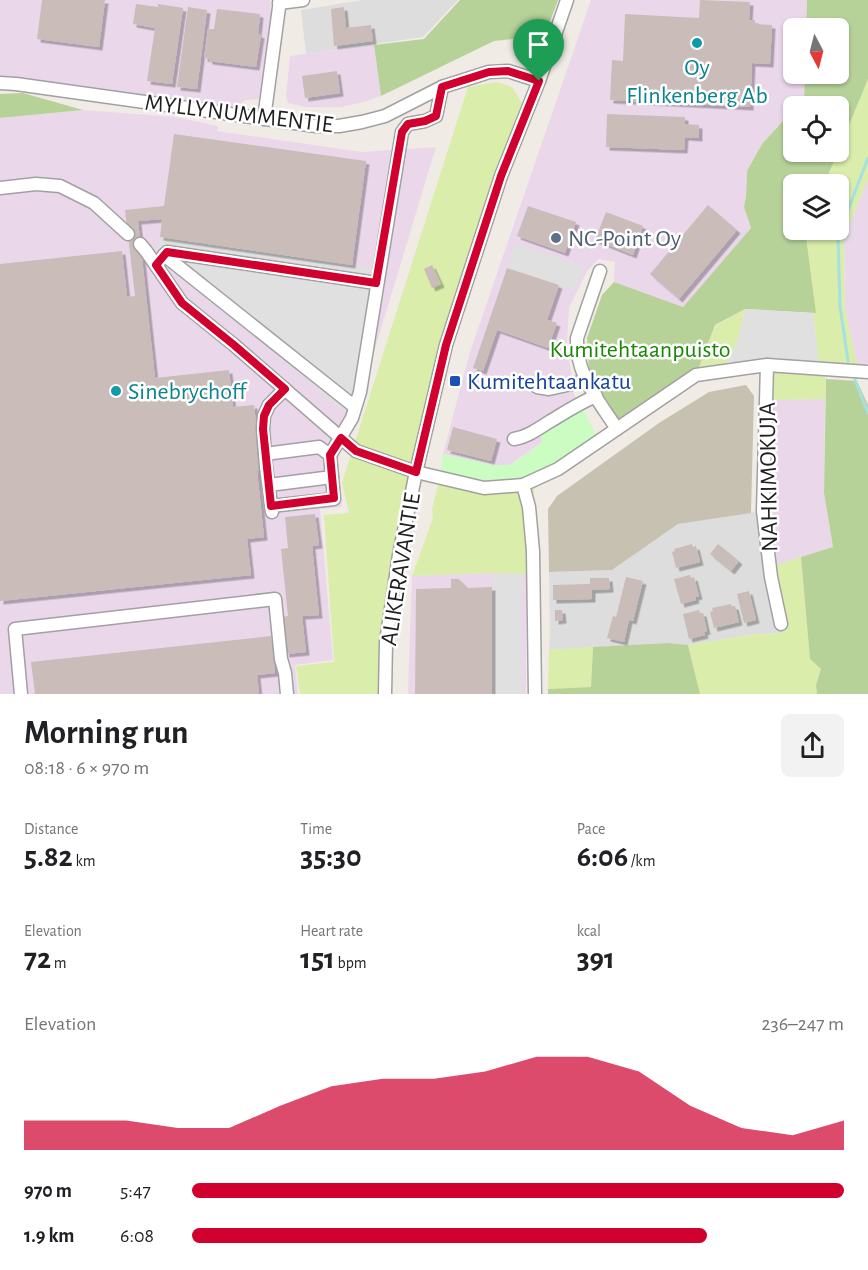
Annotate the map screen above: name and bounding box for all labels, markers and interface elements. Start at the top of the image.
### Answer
north arrow [783,18,849,84]
map controls [783,18,849,240]
pin [513,19,564,81]
icon: arrive [522,28,555,61]
marker: Oy Flinkenberg Ab [690,36,704,50]
place label: Oy Flinkenberg Ab [626,56,768,108]
street label: MYLLYNUMMENTIE [143,91,335,138]
button: locate [783,96,849,162]
button: layers [783,174,849,240]
place label: NC-Point Oy [568,227,681,251]
marker: NC-Point Oy [549,231,563,245]
park label: Kumitehtaanpuisto [550,338,730,362]
place label: Kumitehtaankatu [467,370,631,394]
marker: Kumitehtaankatu [448,374,462,388]
place label: Sinebrychoff [128,380,248,404]
marker: Sinebrychoff [109,384,123,398]
street label: NAHKIMOKUJA [756,402,782,552]
street label: ALIKERAVANTIE [377,491,425,647]
button: share [781,714,844,777]
text: Morning run [24,717,188,750]
text: 08:18 · 6 × 970 m [24,758,149,778]
text: Distance [24,821,78,837]
text: Time [300,821,332,837]
text: Pace [577,821,605,837]
text: 5.82 [24,842,73,872]
text: 35:30 [300,842,362,872]
text: 6:06 [577,842,628,872]
text: km [73,853,96,869]
text: /km [628,853,655,869]
text: Elevation [24,923,82,939]
text: Heart rate [300,923,363,939]
text: kcal [577,923,601,939]
text: 72 [24,944,51,974]
text: 151 [300,944,335,974]
text: 391 [577,944,615,974]
text: m [51,955,67,971]
text: bpm [335,955,367,971]
text: Elevation [24,1014,96,1034]
text: 236–247 m [761,1014,844,1034]
text: 970 m [24,1181,72,1201]
text: 5:47 [120,1181,151,1201]
text: 1.9 km [24,1226,75,1246]
text: 6:08 [120,1226,154,1246]

